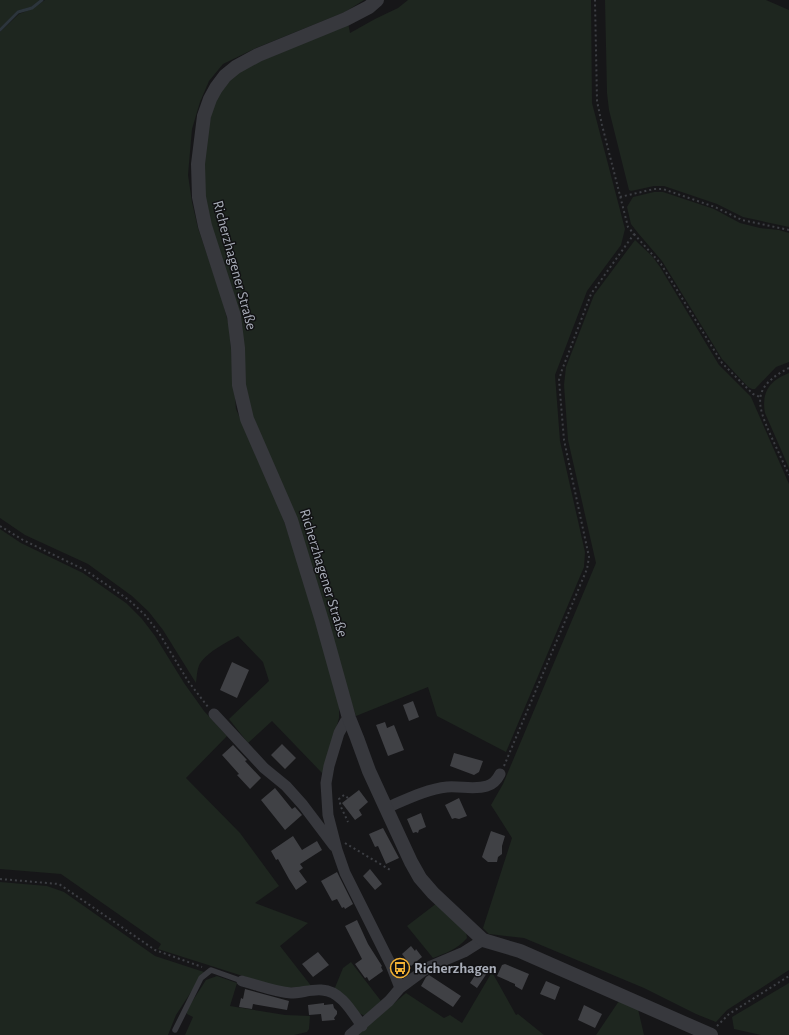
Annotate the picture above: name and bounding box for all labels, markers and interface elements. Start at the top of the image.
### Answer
street label: Richerzhagener Straße [210,199,259,331]
street label: Richerzhagener Straße [297,507,350,639]
bus stop icon: Richerzhagen [389,957,411,979]
place label: Richerzhagen [414,961,497,976]

